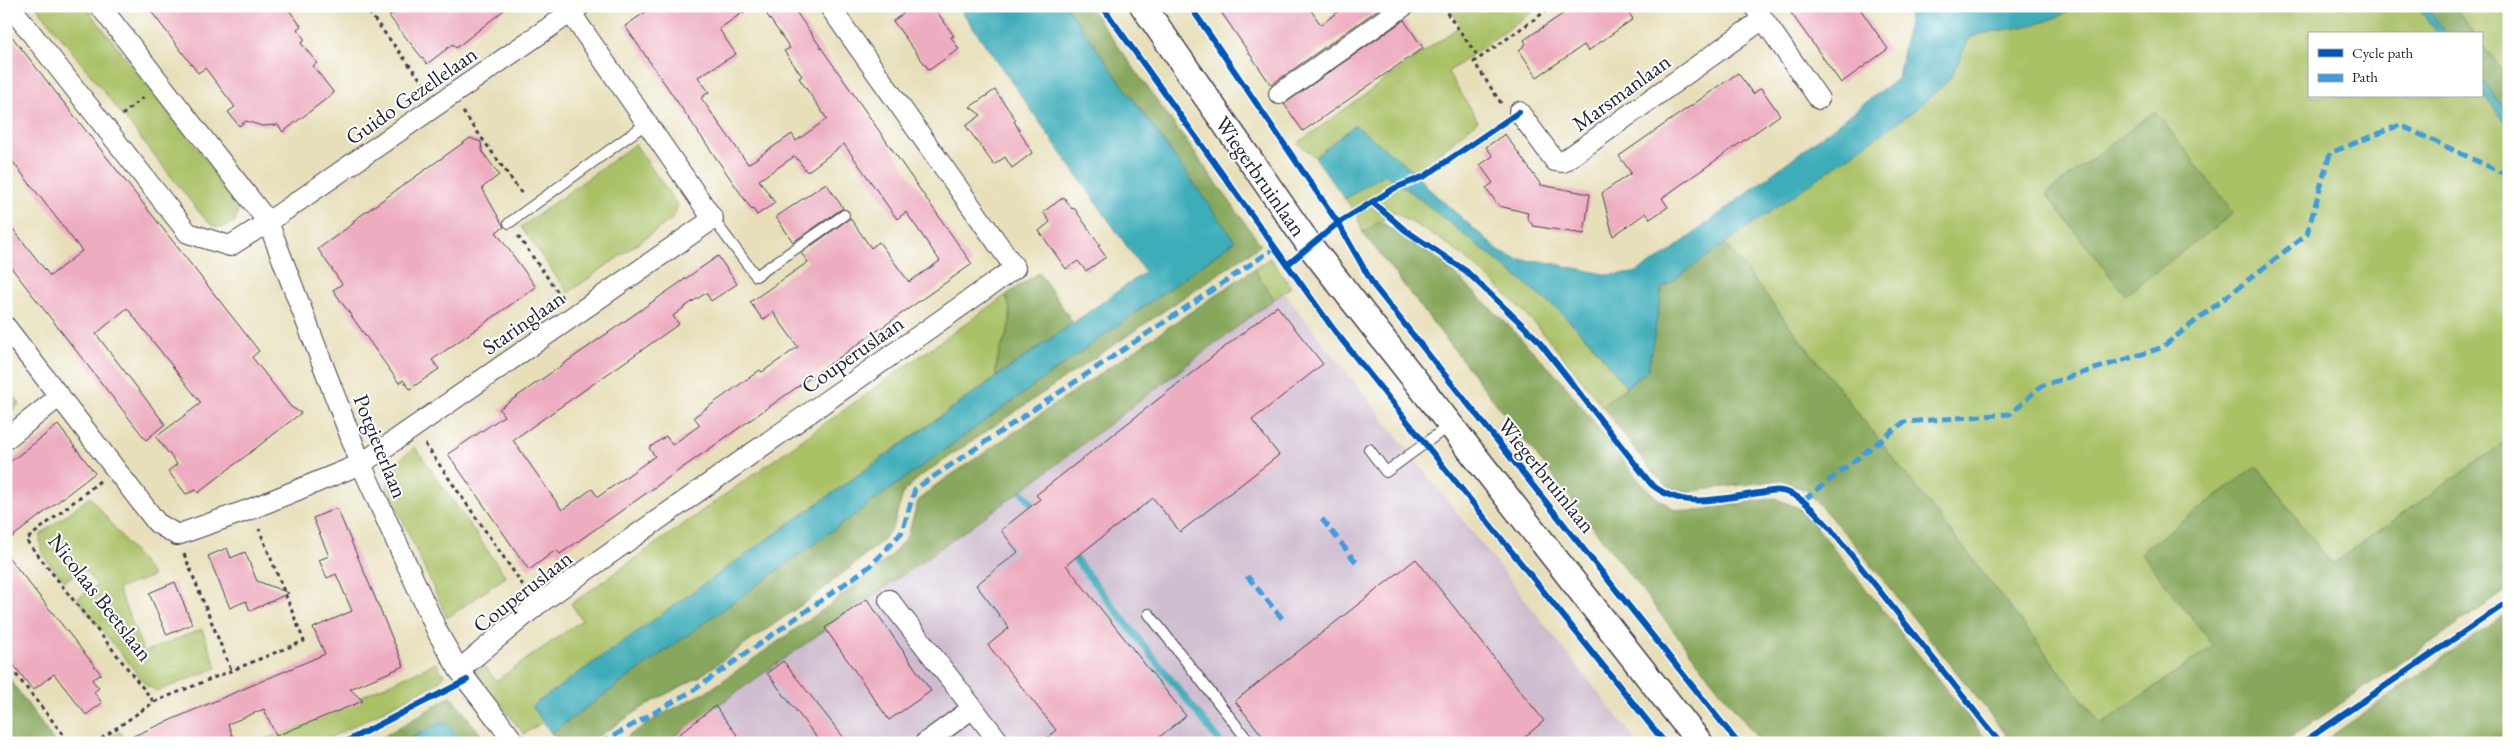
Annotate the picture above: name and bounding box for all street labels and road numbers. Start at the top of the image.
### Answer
street label: Guido Gezellelaan [340,39,483,152]
street label: Marsmanlaan [1566,47,1676,138]
street label: Wiegerbruinlaan [1208,110,1313,243]
street label: Staringlaan [476,283,571,361]
street label: Couperuslaan [795,308,909,400]
street label: Potgieterlaan [347,390,415,503]
street label: Wiegerbruinlaan [1491,411,1602,539]
street label: Nicolaas Beetslaan [42,527,160,667]
street label: Couperuslaan [467,543,578,639]

